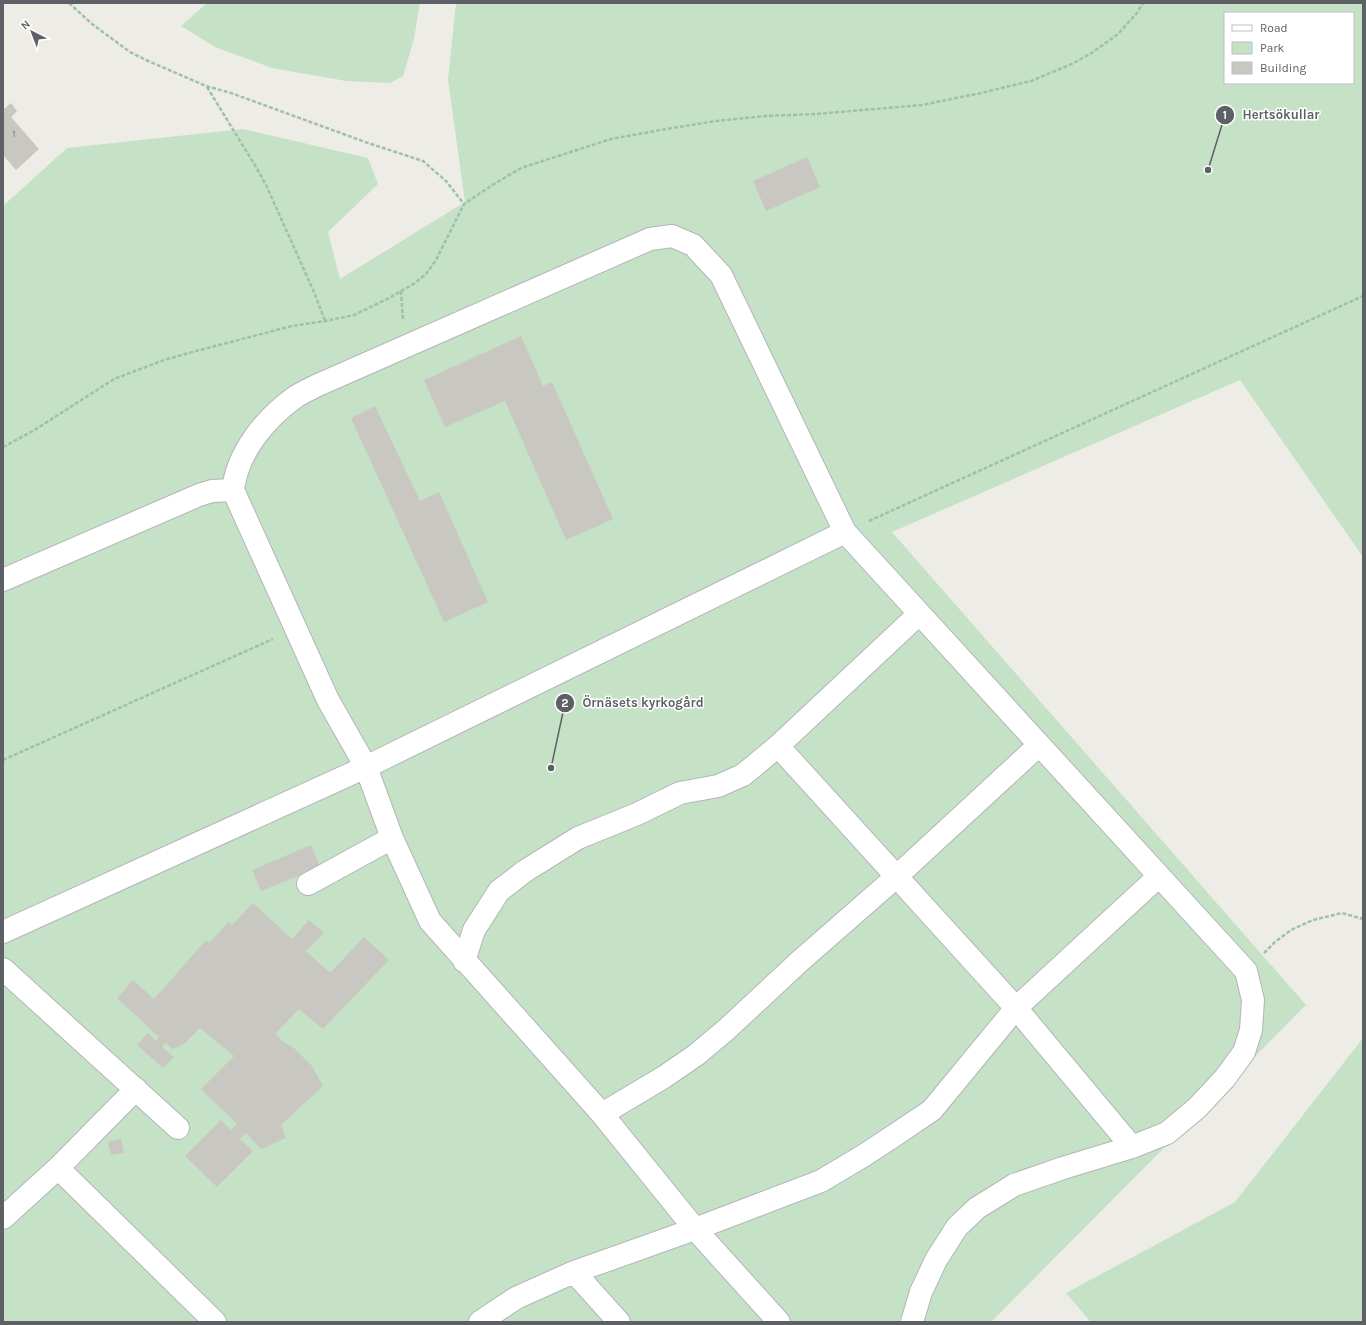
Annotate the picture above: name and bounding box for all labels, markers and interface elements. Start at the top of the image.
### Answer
north arrow [12,12,52,52]
legend [1224,12,1354,84]
text: N [18,17,33,32]
text: Road [1260,21,1288,35]
text: Park [1260,41,1285,55]
text: Building [1260,61,1307,75]
callout: Hertsökullar [1215,102,1327,127]
text: Hertsökullar [1243,107,1320,122]
text: 1 [1223,108,1227,122]
house number: 1 [12,128,16,140]
callout: Örnäsets kyrkogård [555,690,712,715]
text: Örnäsets kyrkogård [582,695,704,710]
text: 2 [561,696,569,710]

